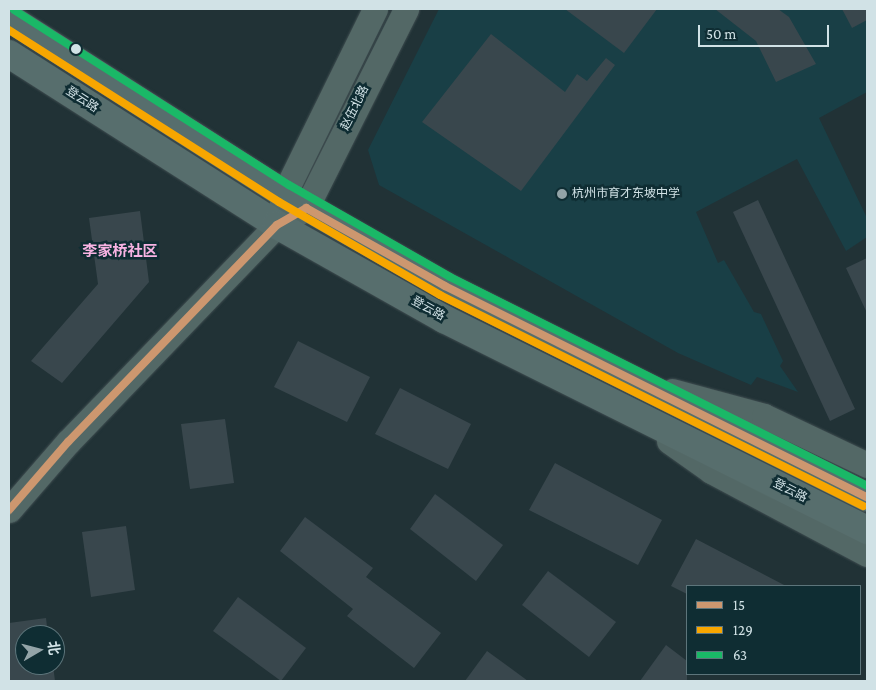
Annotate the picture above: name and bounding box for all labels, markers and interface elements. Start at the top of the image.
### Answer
scale bar [701,15,832,47]
text: 50 m [706,26,736,42]
unlabelled marker [71,44,81,54]
street label: 赵伍北路 [338,83,372,133]
street label: 登云路 [63,84,101,116]
place label: 杭州市育才东坡中学 [572,187,680,201]
marker: 杭州市育才东坡中学 [556,188,568,200]
district label: 李家桥社区 [83,243,157,261]
street label: 登云路 [409,294,447,324]
street label: 登云路 [771,476,809,506]
legend [686,585,861,675]
text: 15 [733,597,745,613]
text: 129 [733,622,753,638]
north arrow [15,625,65,675]
text: 北 [45,640,63,656]
text: 63 [733,647,747,663]

